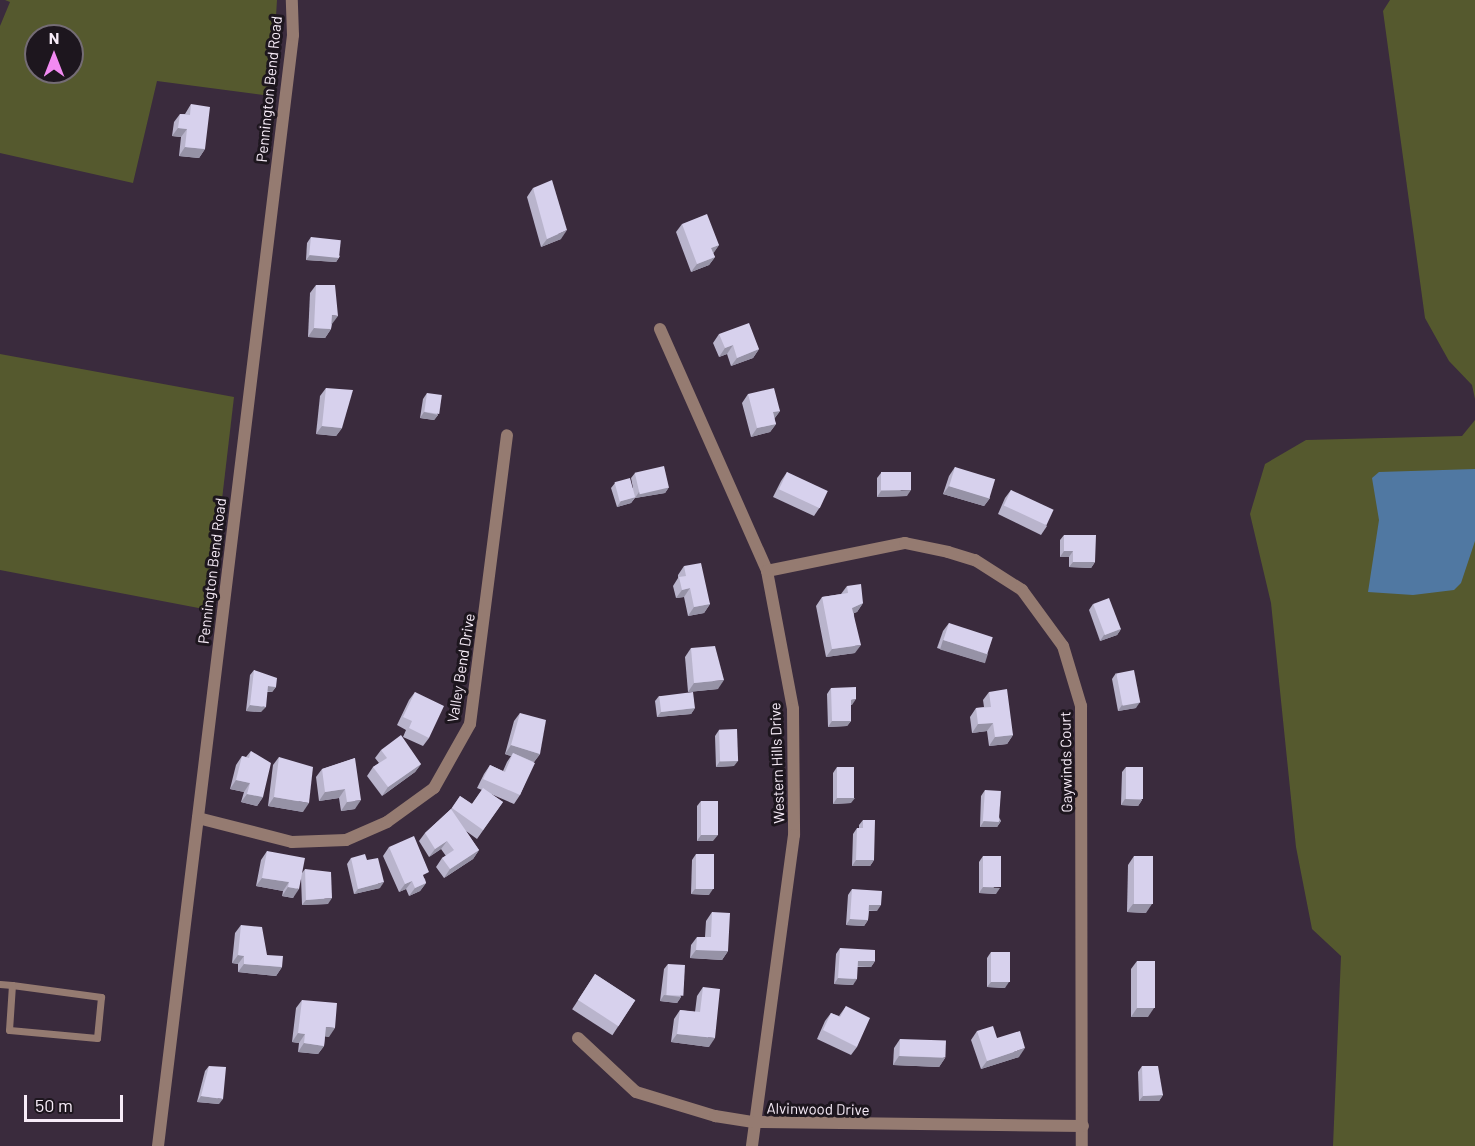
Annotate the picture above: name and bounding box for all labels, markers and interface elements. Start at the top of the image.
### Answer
street label: Pennington Bend Road [252,15,286,163]
north arrow [24,24,84,84]
text: N [49,28,59,47]
street label: Pennington Bend Road [194,497,230,645]
street label: Valley Bend Drive [443,612,479,724]
street label: Western Hills Drive [766,702,788,824]
street label: Gaywinds Court [1056,711,1076,813]
scale bar [27,1083,126,1121]
text: 50 m [35,1094,73,1116]
street label: Alvinwood Drive [766,1099,870,1119]

